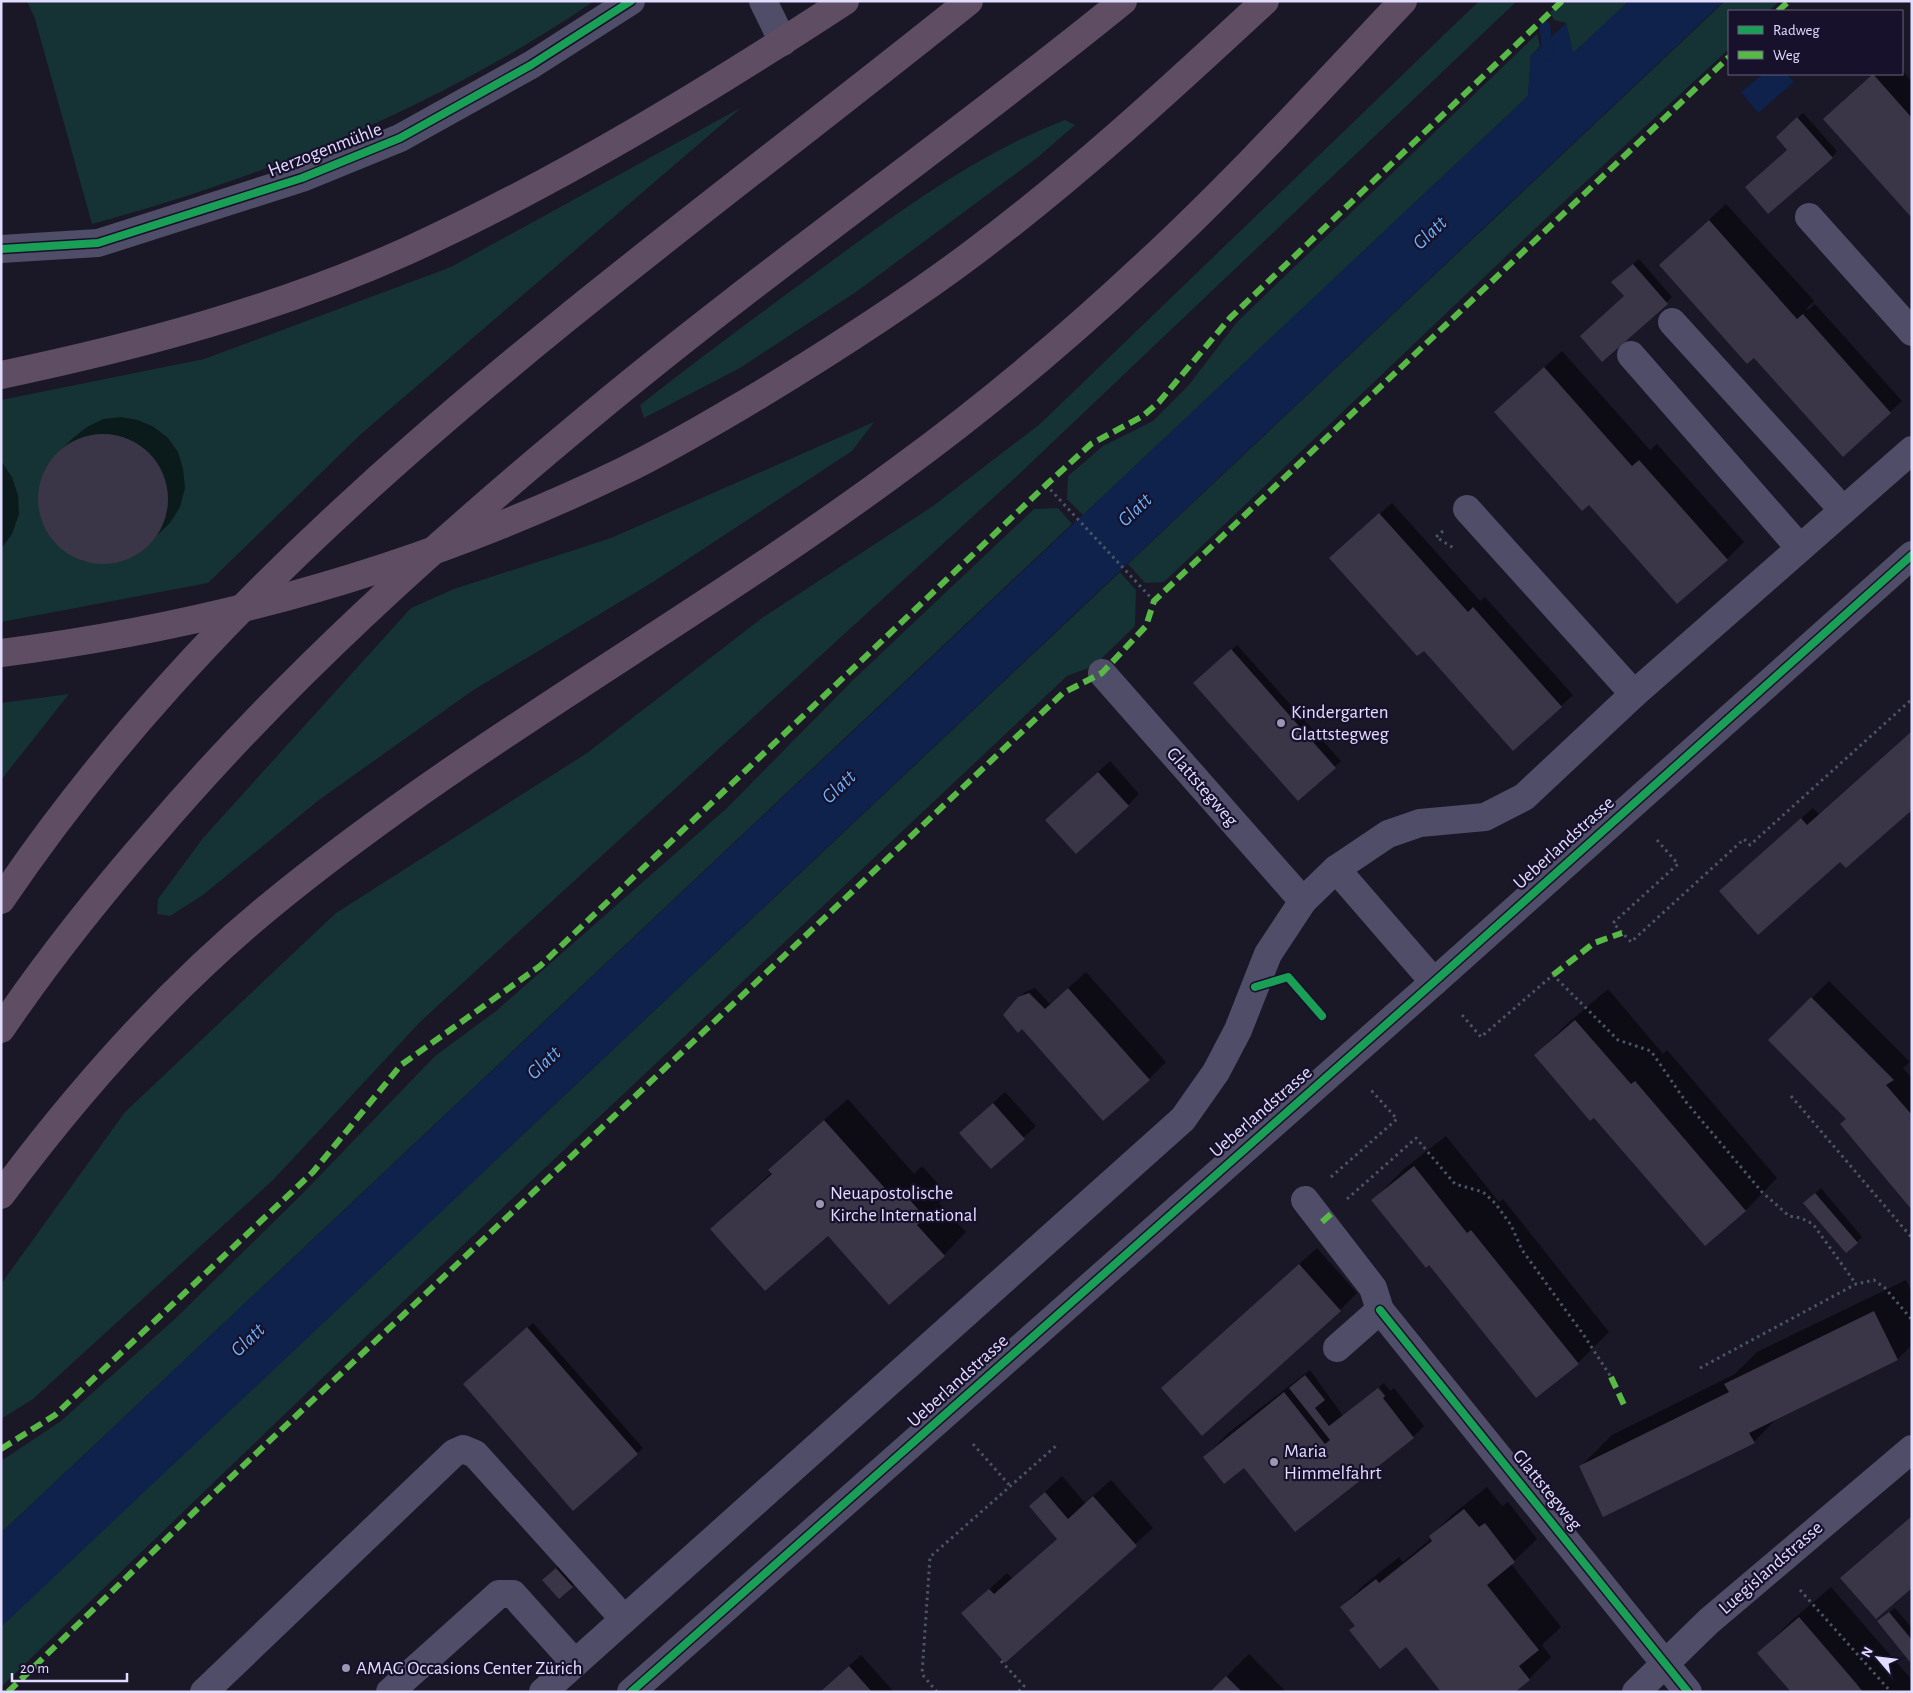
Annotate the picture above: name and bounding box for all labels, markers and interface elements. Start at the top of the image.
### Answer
legend [1728,10,1903,75]
text: Radweg [1773,23,1820,38]
text: Weg [1773,48,1801,63]
street label: Herzogenmühle [265,120,385,180]
water label: Glatt [1409,212,1451,253]
water label: Glatt [1114,489,1156,530]
place label: Kindergarten Glattstegweg [1291,703,1390,744]
marker: Kindergarten Glattstegweg [1275,717,1287,729]
street label: Glattstegweg [1163,744,1242,831]
water label: Glatt [818,766,860,807]
street label: Ueberlandstrasse [1510,793,1618,893]
water label: Glatt [523,1042,565,1083]
street label: Ueberlandstrasse [1206,1063,1316,1161]
place label: Neuapostolische Kirche International [830,1184,977,1225]
marker: Neuapostolische Kirche International [814,1198,826,1210]
water label: Glatt [227,1319,269,1360]
street label: Ueberlandstrasse [904,1331,1012,1431]
place label: Maria Himmelfahrt [1284,1442,1382,1483]
street label: Glattstegweg [1509,1446,1586,1535]
marker: Maria Himmelfahrt [1268,1456,1280,1468]
street label: Luegislandstrasse [1715,1518,1827,1618]
north arrow [1853,1633,1903,1683]
text: N [1859,1645,1876,1660]
scale bar [12,1650,128,1682]
place label: AMAG Occasions Center Zürich [356,1659,582,1678]
text: 20 m [20,1661,49,1676]
marker: AMAG Occasions Center Zürich [340,1662,352,1674]

